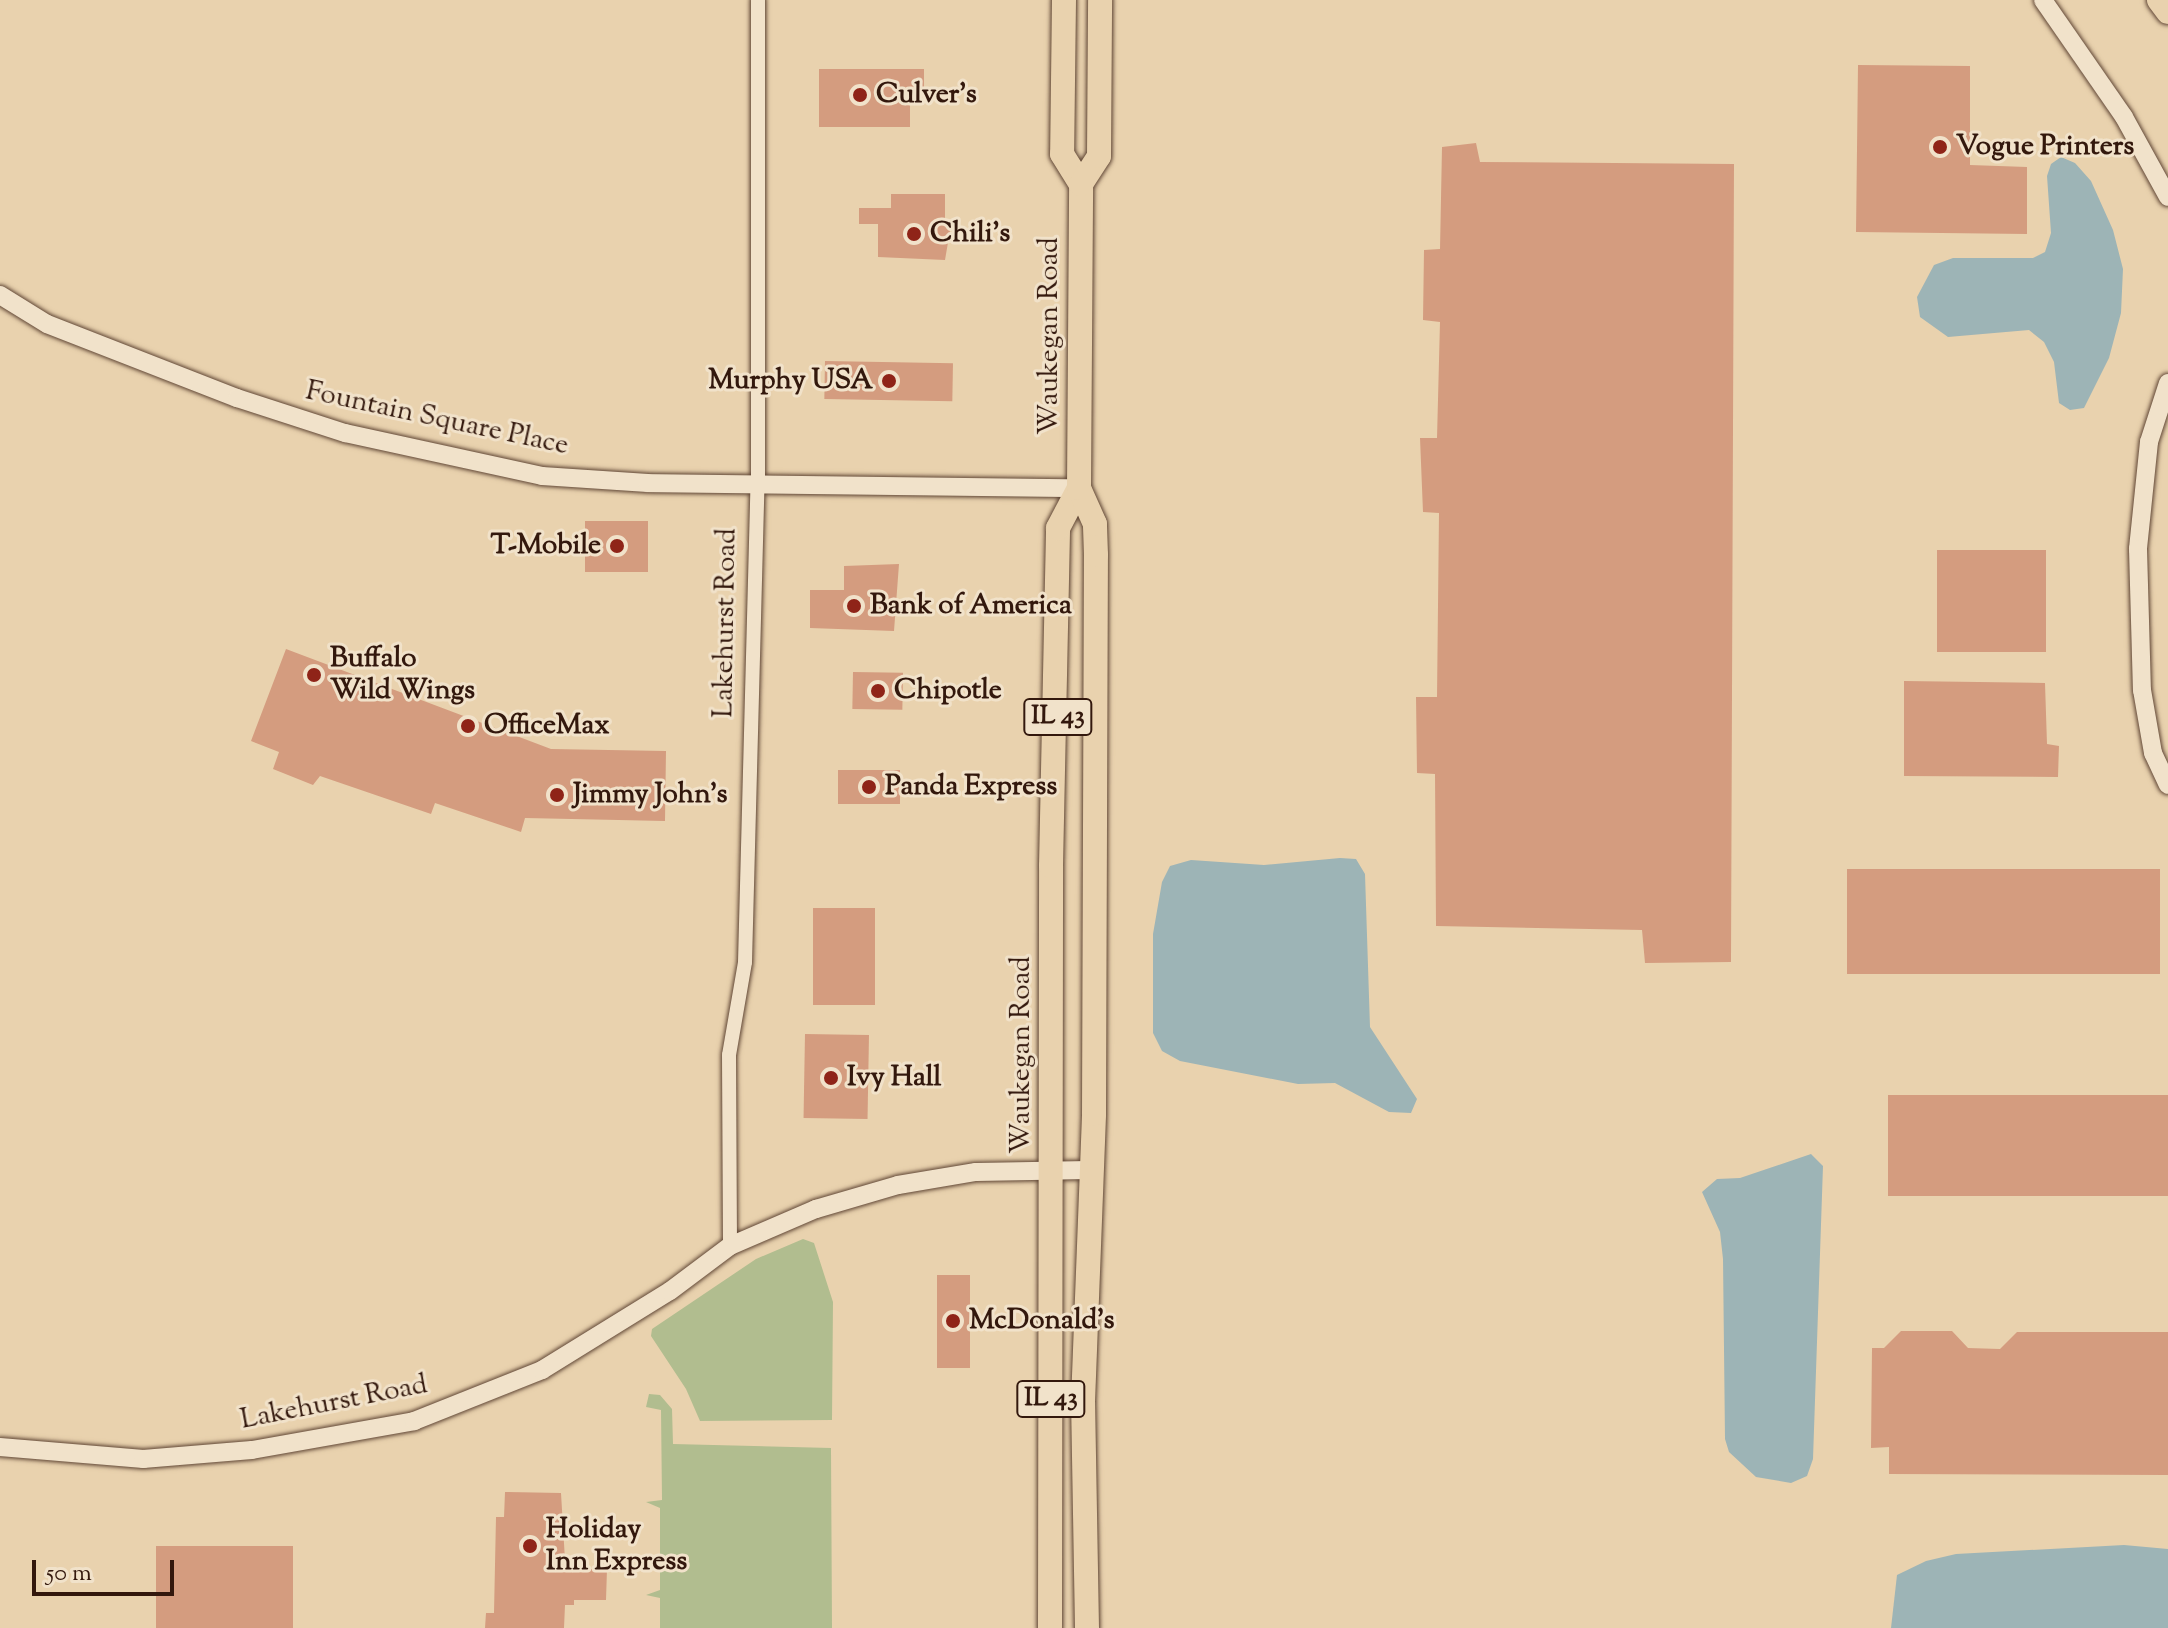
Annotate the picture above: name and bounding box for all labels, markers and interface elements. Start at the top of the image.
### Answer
place label: Culver's [876,78,977,112]
marker: Culver's [851,86,869,104]
place label: Vogue Printers [1956,130,2134,164]
marker: Vogue Printers [1931,138,1949,156]
place label: Chili's [930,217,1010,251]
marker: Chili's [905,225,923,243]
street label: Waukegan Road [1033,237,1067,435]
place label: Murphy USA [708,364,873,398]
marker: Murphy USA [880,372,898,390]
street label: Fountain Square Place [303,375,571,463]
street label: Lakehurst Road [708,528,744,718]
place label: T-Mobile [490,529,601,563]
marker: T-Mobile [608,537,626,555]
place label: Bank of America [870,589,1072,623]
marker: Bank of America [845,597,863,615]
place label: Buffalo Wild Wings [330,642,475,708]
marker: Buffalo Wild Wings [305,666,323,684]
place label: Chipotle [894,674,1002,708]
marker: Chipotle [869,682,887,700]
road number: IL 43 [1022,695,1094,739]
place label: OfficeMax [484,709,610,743]
marker: OfficeMax [459,717,477,735]
place label: Panda Express [885,770,1057,804]
place label: Jimmy John's [573,778,727,812]
marker: Panda Express [860,778,878,796]
marker: Jimmy John's [548,786,566,804]
street label: Waukegan Road [1005,956,1039,1154]
place label: Ivy Hall [847,1061,941,1095]
marker: Ivy Hall [822,1069,840,1087]
place label: McDonald's [969,1304,1115,1338]
marker: McDonald's [944,1312,962,1330]
street label: Lakehurst Road [238,1368,430,1438]
road number: IL 43 [1015,1377,1087,1421]
place label: Holiday Inn Express [546,1513,687,1579]
marker: Holiday Inn Express [521,1537,539,1555]
scale bar [36,1544,178,1594]
text: 50 m [46,1557,92,1591]

